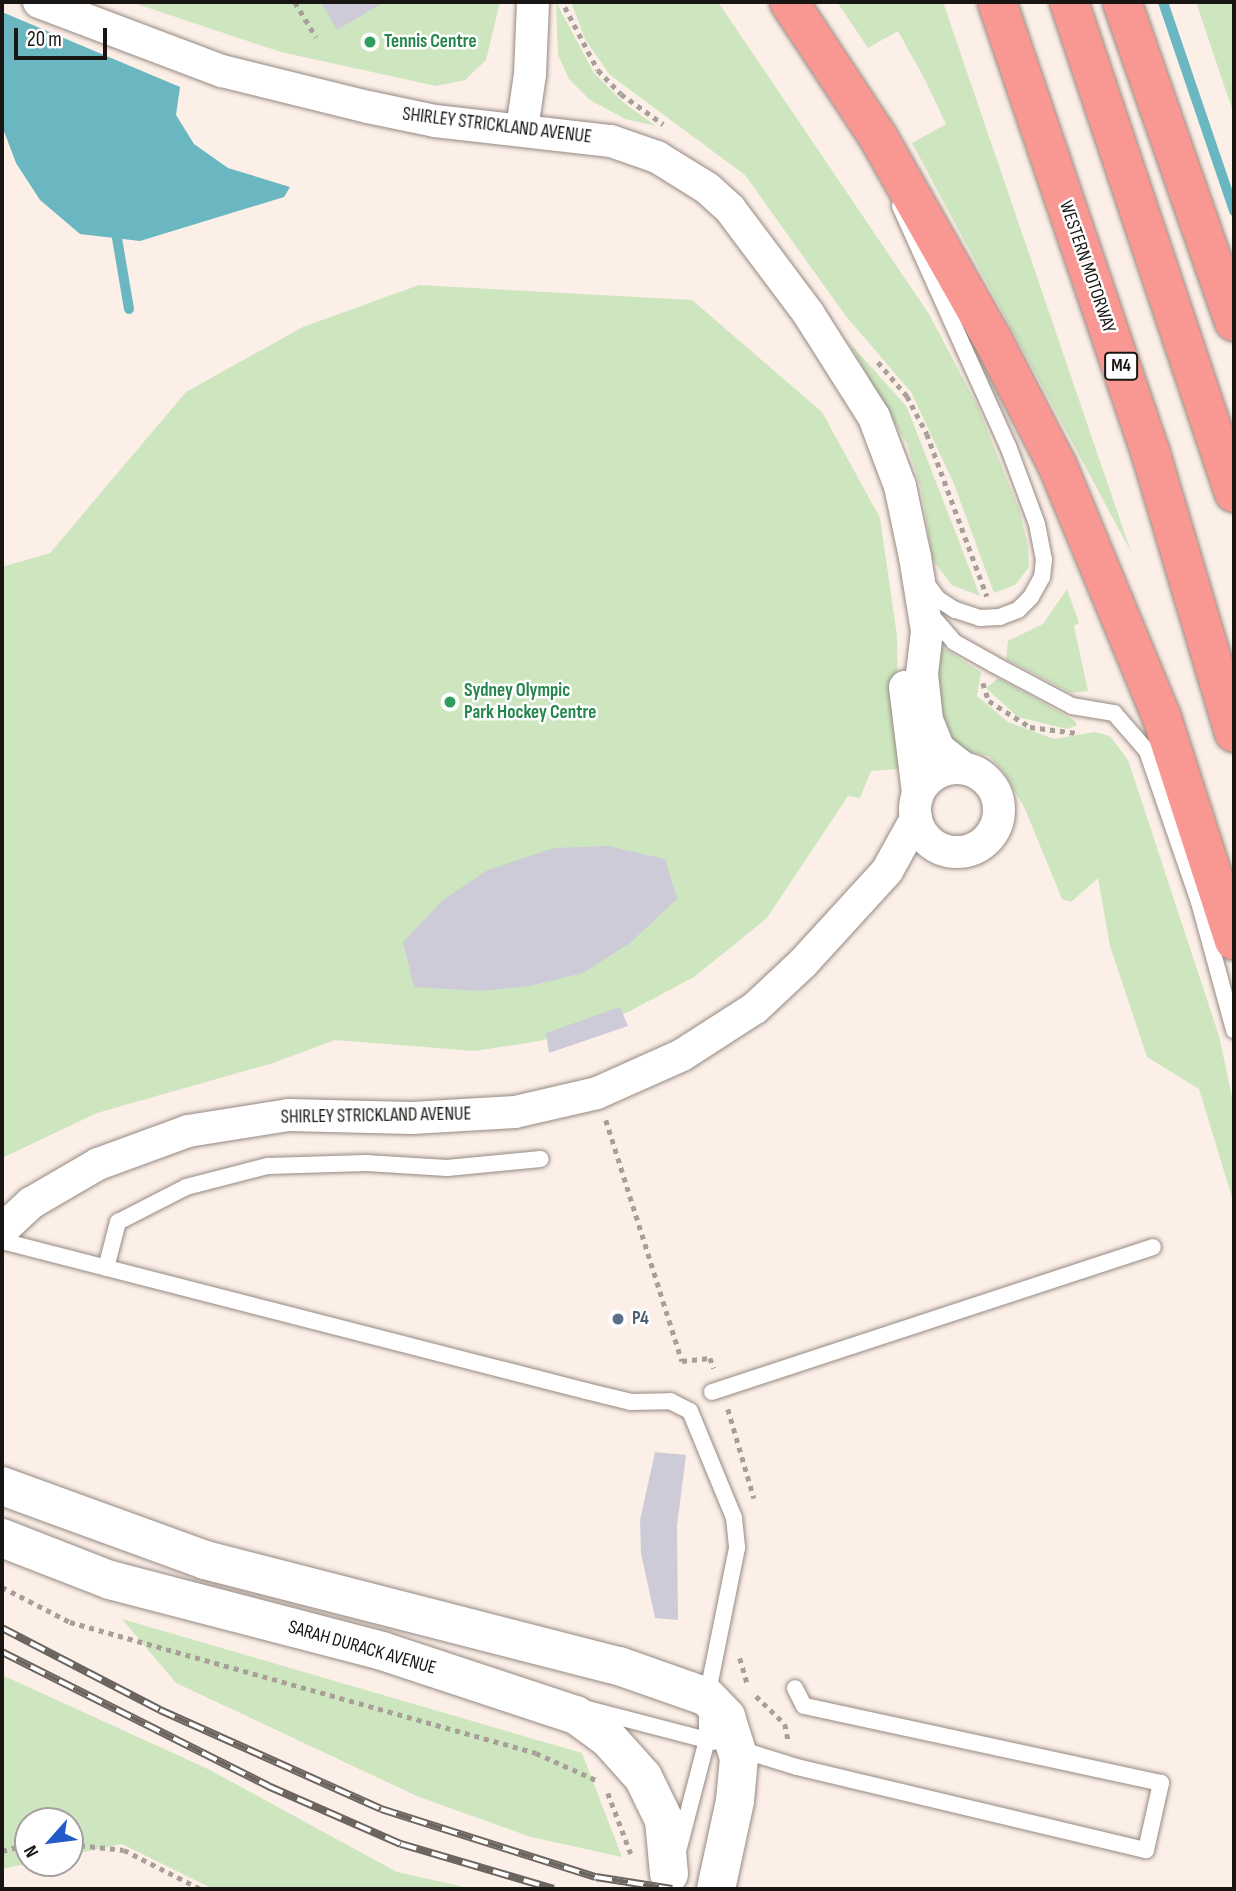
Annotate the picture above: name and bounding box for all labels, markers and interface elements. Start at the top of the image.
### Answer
scale bar [18,14,110,58]
text: 20 m [27,27,62,52]
place label: Tennis Centre [384,31,477,53]
marker: Tennis Centre [362,34,378,50]
street label: SHIRLEY STRICKLAND AVENUE [401,103,593,149]
street label: WESTERN MOTORWAY [1054,198,1120,336]
road number: M4 [1104,352,1138,380]
place label: Sydney Olympic Park Hockey Centre [464,680,596,724]
marker: Sydney Olympic Park Hockey Centre [442,694,458,710]
street label: SHIRLEY STRICKLAND AVENUE [281,1103,471,1129]
place label: P4 [632,1308,649,1330]
marker: P4 [610,1311,626,1327]
street label: SARAH DURACK AVENUE [285,1616,439,1680]
north arrow [14,1807,84,1877]
text: N [19,1841,44,1861]

